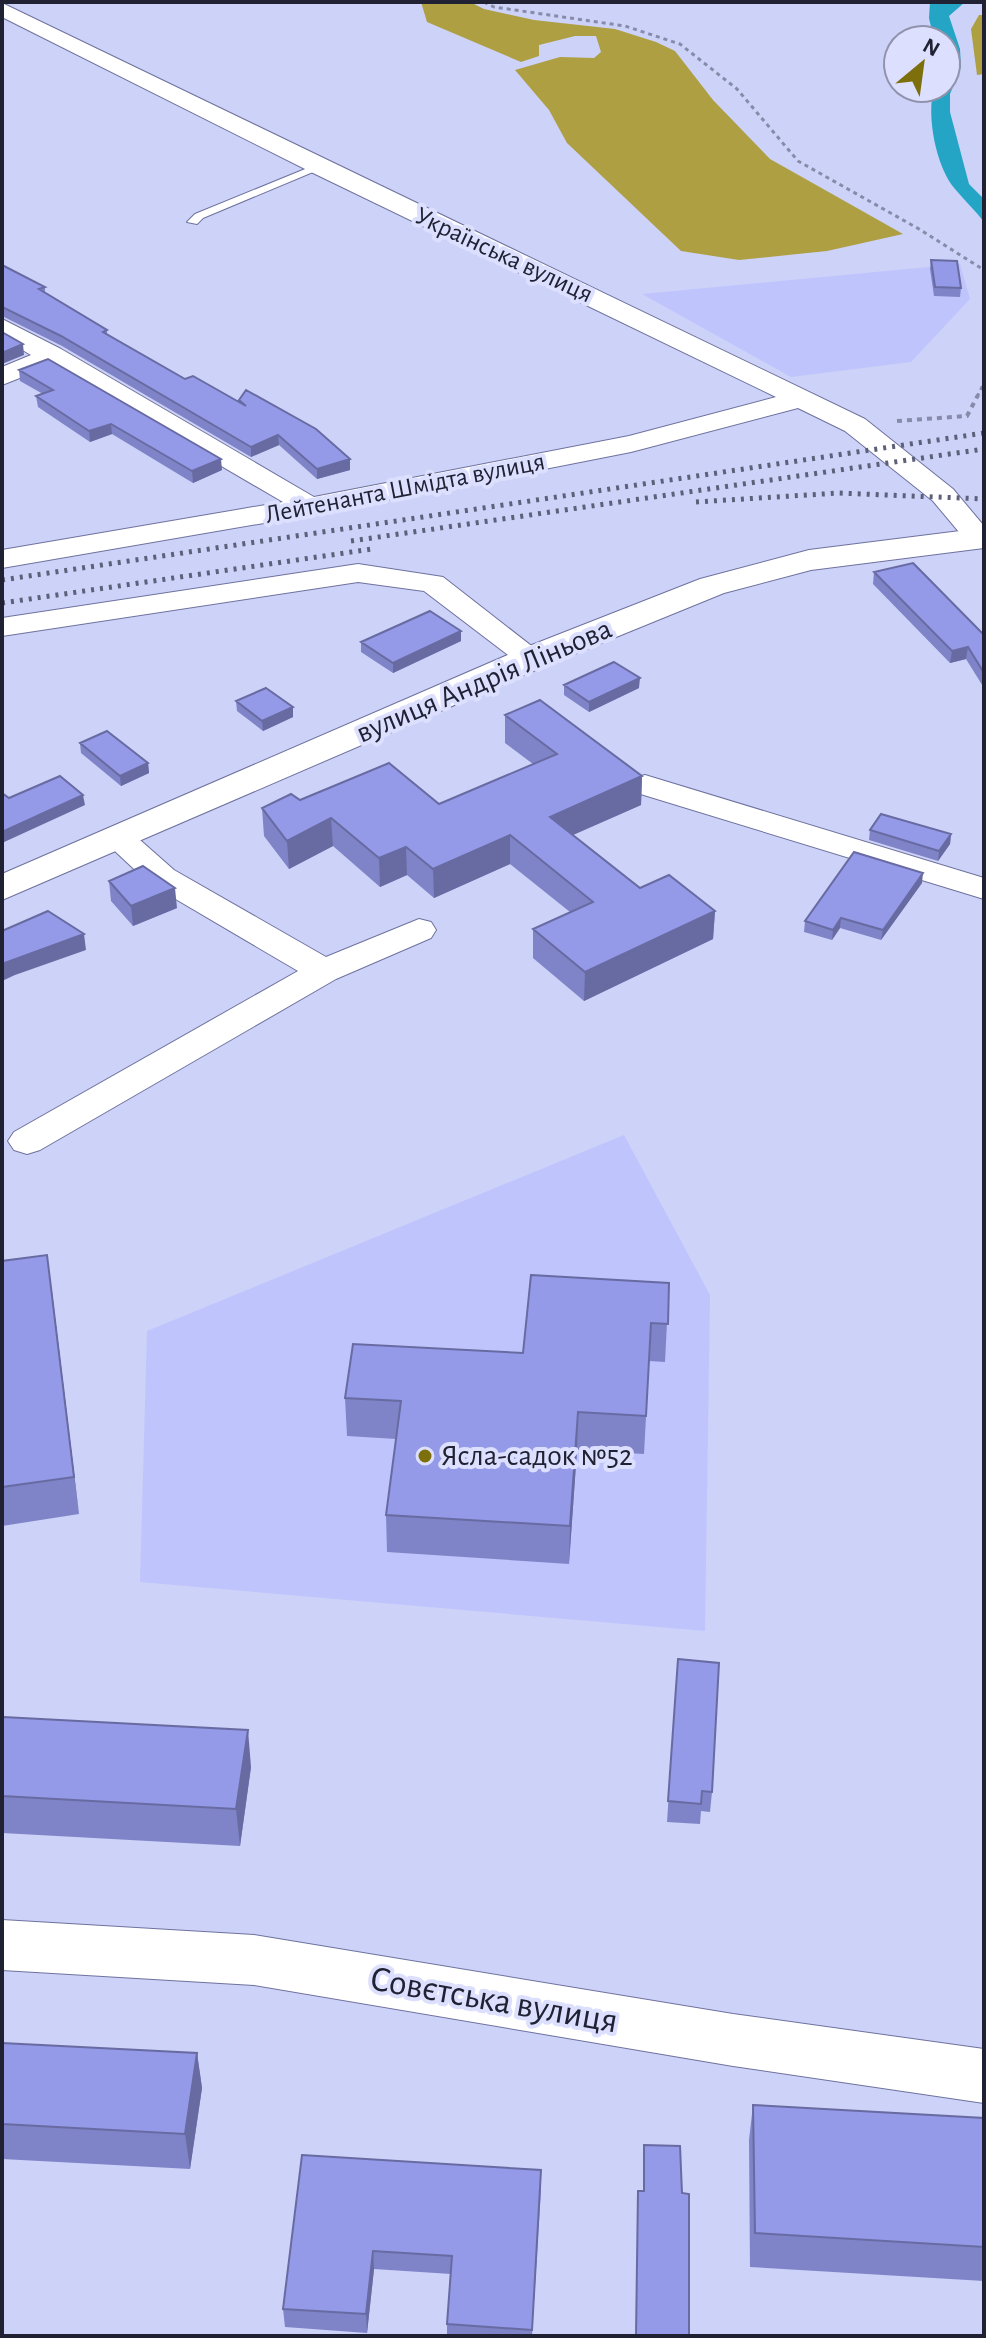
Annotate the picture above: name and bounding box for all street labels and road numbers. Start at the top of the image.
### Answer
street label: Українська вулиця [411,203,597,307]
street label: Лейтенанта Шмідта вулиця [263,448,547,528]
street label: вулиця Андрія Ліньова [352,614,616,748]
street label: Совєтська вулиця [367,1960,621,2040]

